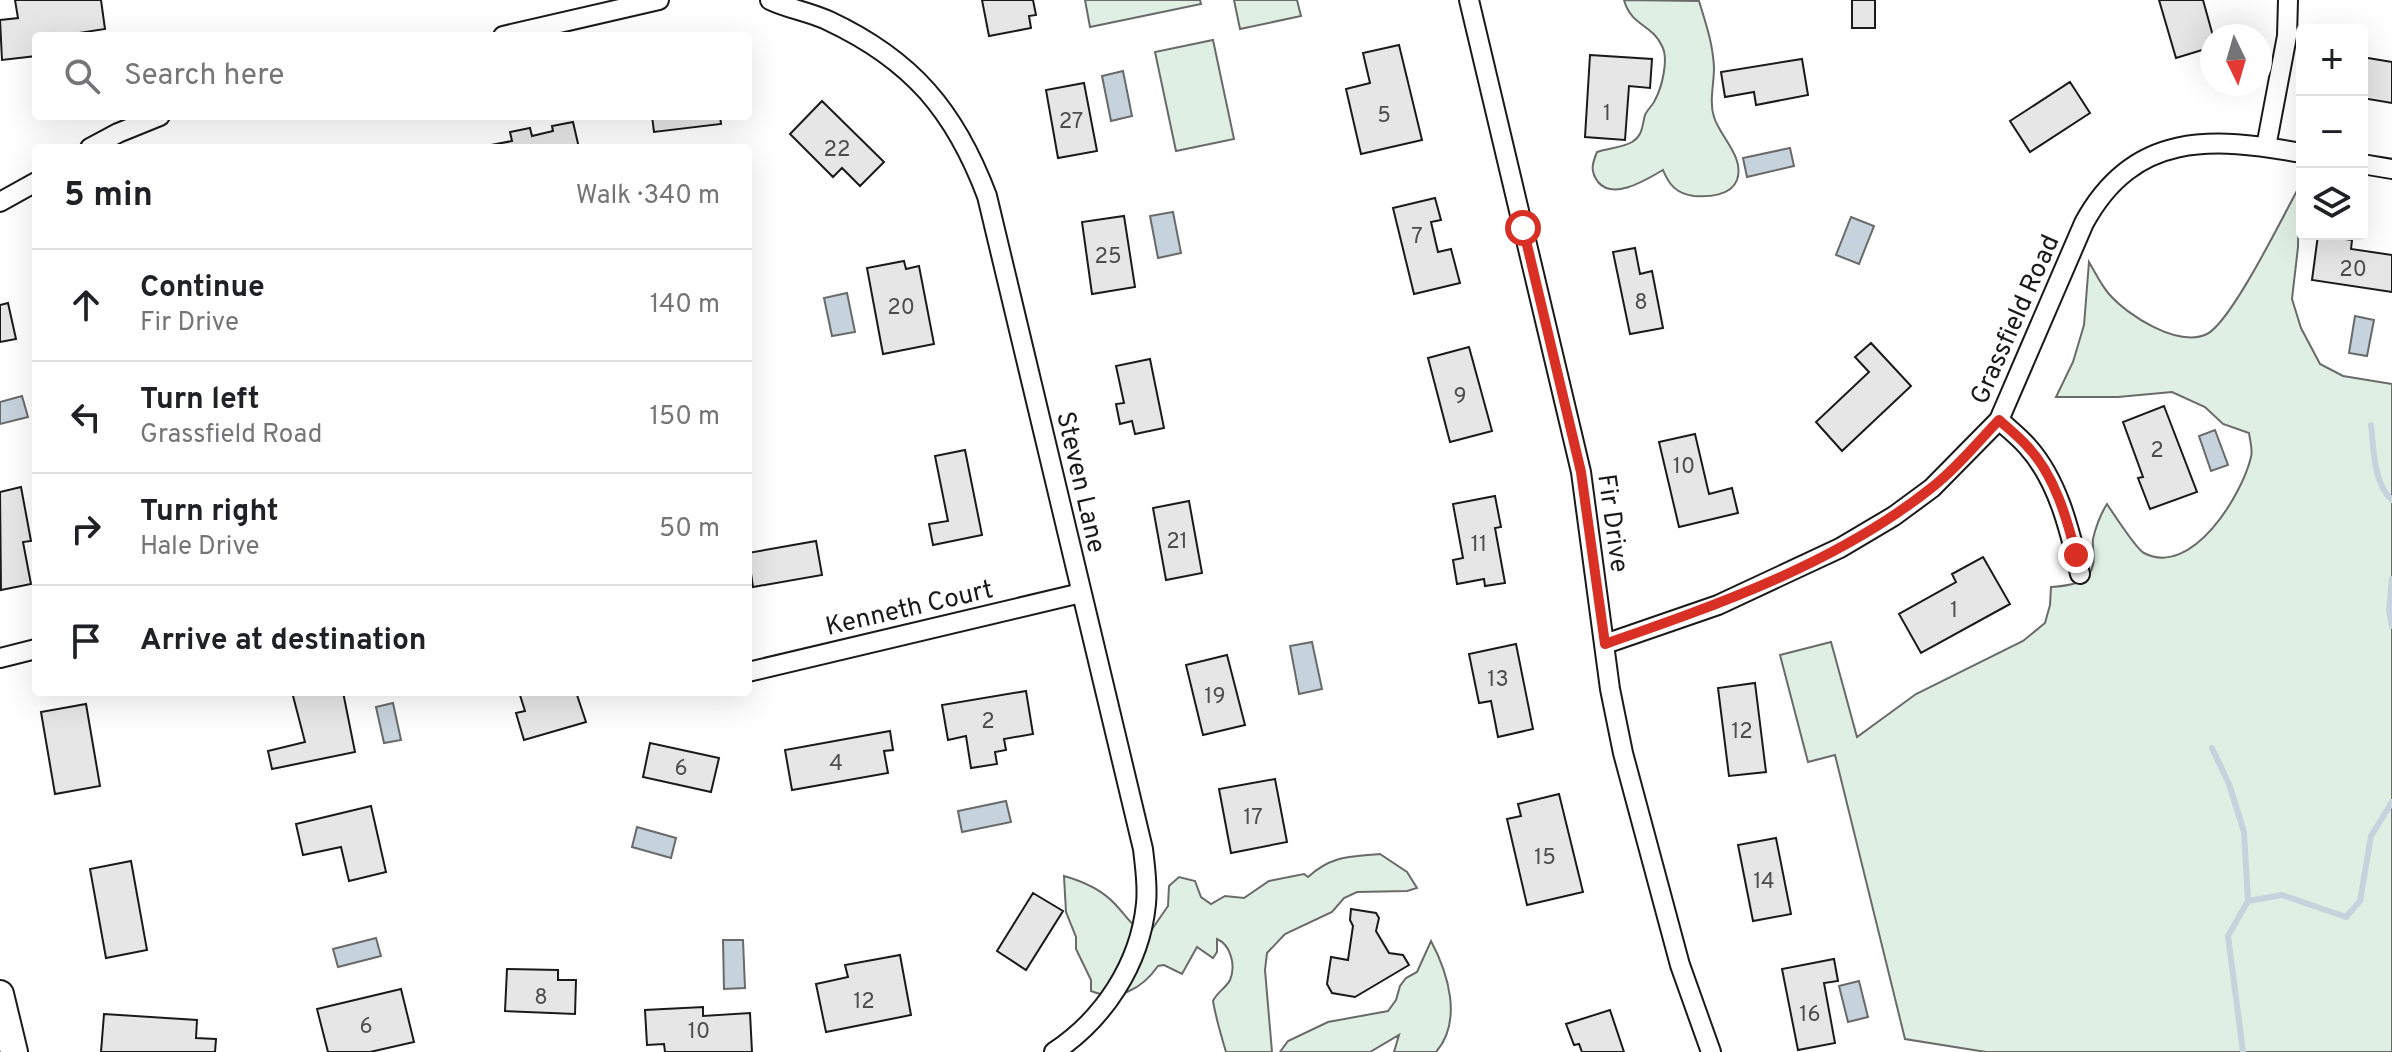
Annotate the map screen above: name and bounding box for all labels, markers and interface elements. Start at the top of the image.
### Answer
north arrow [2200,24,2272,96]
map controls [2296,24,2368,240]
button: + [2296,24,2368,96]
search box [32,32,752,120]
icon: search [60,54,104,98]
text: Search here [124,58,284,95]
button: − [2296,96,2368,168]
house number: 1 [1603,101,1611,128]
house number: 5 [1377,103,1391,130]
house number: 27 [1059,109,1083,136]
house number: 22 [824,137,850,164]
button: layers [2296,168,2368,240]
text: 5 min [64,175,153,218]
text: Walk · 340 m [576,180,720,213]
route start [1505,210,1541,246]
house number: 7 [1411,224,1423,251]
street label: Grassfield Road [1964,230,2068,410]
house number: 25 [1094,244,1122,271]
house number: 20 [2339,257,2367,284]
text: Continue [140,270,265,307]
icon: ahead [64,283,108,327]
text: 140 m [650,289,720,322]
house number: 8 [1634,290,1648,317]
house number: 20 [887,295,915,322]
text: Fir Drive [140,307,239,340]
text: Turn left [140,382,260,419]
house number: 9 [1453,384,1467,411]
icon: left [64,395,108,439]
text: 150 m [649,401,720,434]
street label: Steven Lane [1047,409,1112,556]
text: Grassfield Road [140,419,322,452]
house number: 2 [2150,438,2164,465]
house number: 10 [1673,454,1695,481]
street label: Fir Drive [1588,472,1635,575]
text: Turn right [140,494,278,531]
icon: right [64,507,108,551]
text: 50 m [659,513,720,546]
house number: 21 [1166,529,1188,556]
text: Hale Drive [140,531,260,564]
house number: 11 [1471,532,1487,559]
route end [2058,537,2094,573]
street label: Kenneth Court [822,574,997,645]
house number: 1 [1950,598,1958,625]
icon: arrive [64,619,108,663]
text: Arrive at destination [140,623,426,660]
house number: 13 [1487,667,1509,694]
house number: 19 [1204,684,1226,711]
house number: 2 [981,709,995,736]
house number: 12 [1731,719,1753,746]
house number: 4 [829,751,843,778]
house number: 6 [674,756,688,783]
house number: 17 [1243,805,1263,832]
house number: 15 [1534,845,1556,872]
house number: 14 [1753,869,1775,896]
house number: 8 [534,985,548,1012]
house number: 12 [853,989,875,1016]
house number: 16 [1799,1002,1821,1029]
house number: 6 [359,1014,373,1041]
house number: 10 [688,1019,710,1046]

